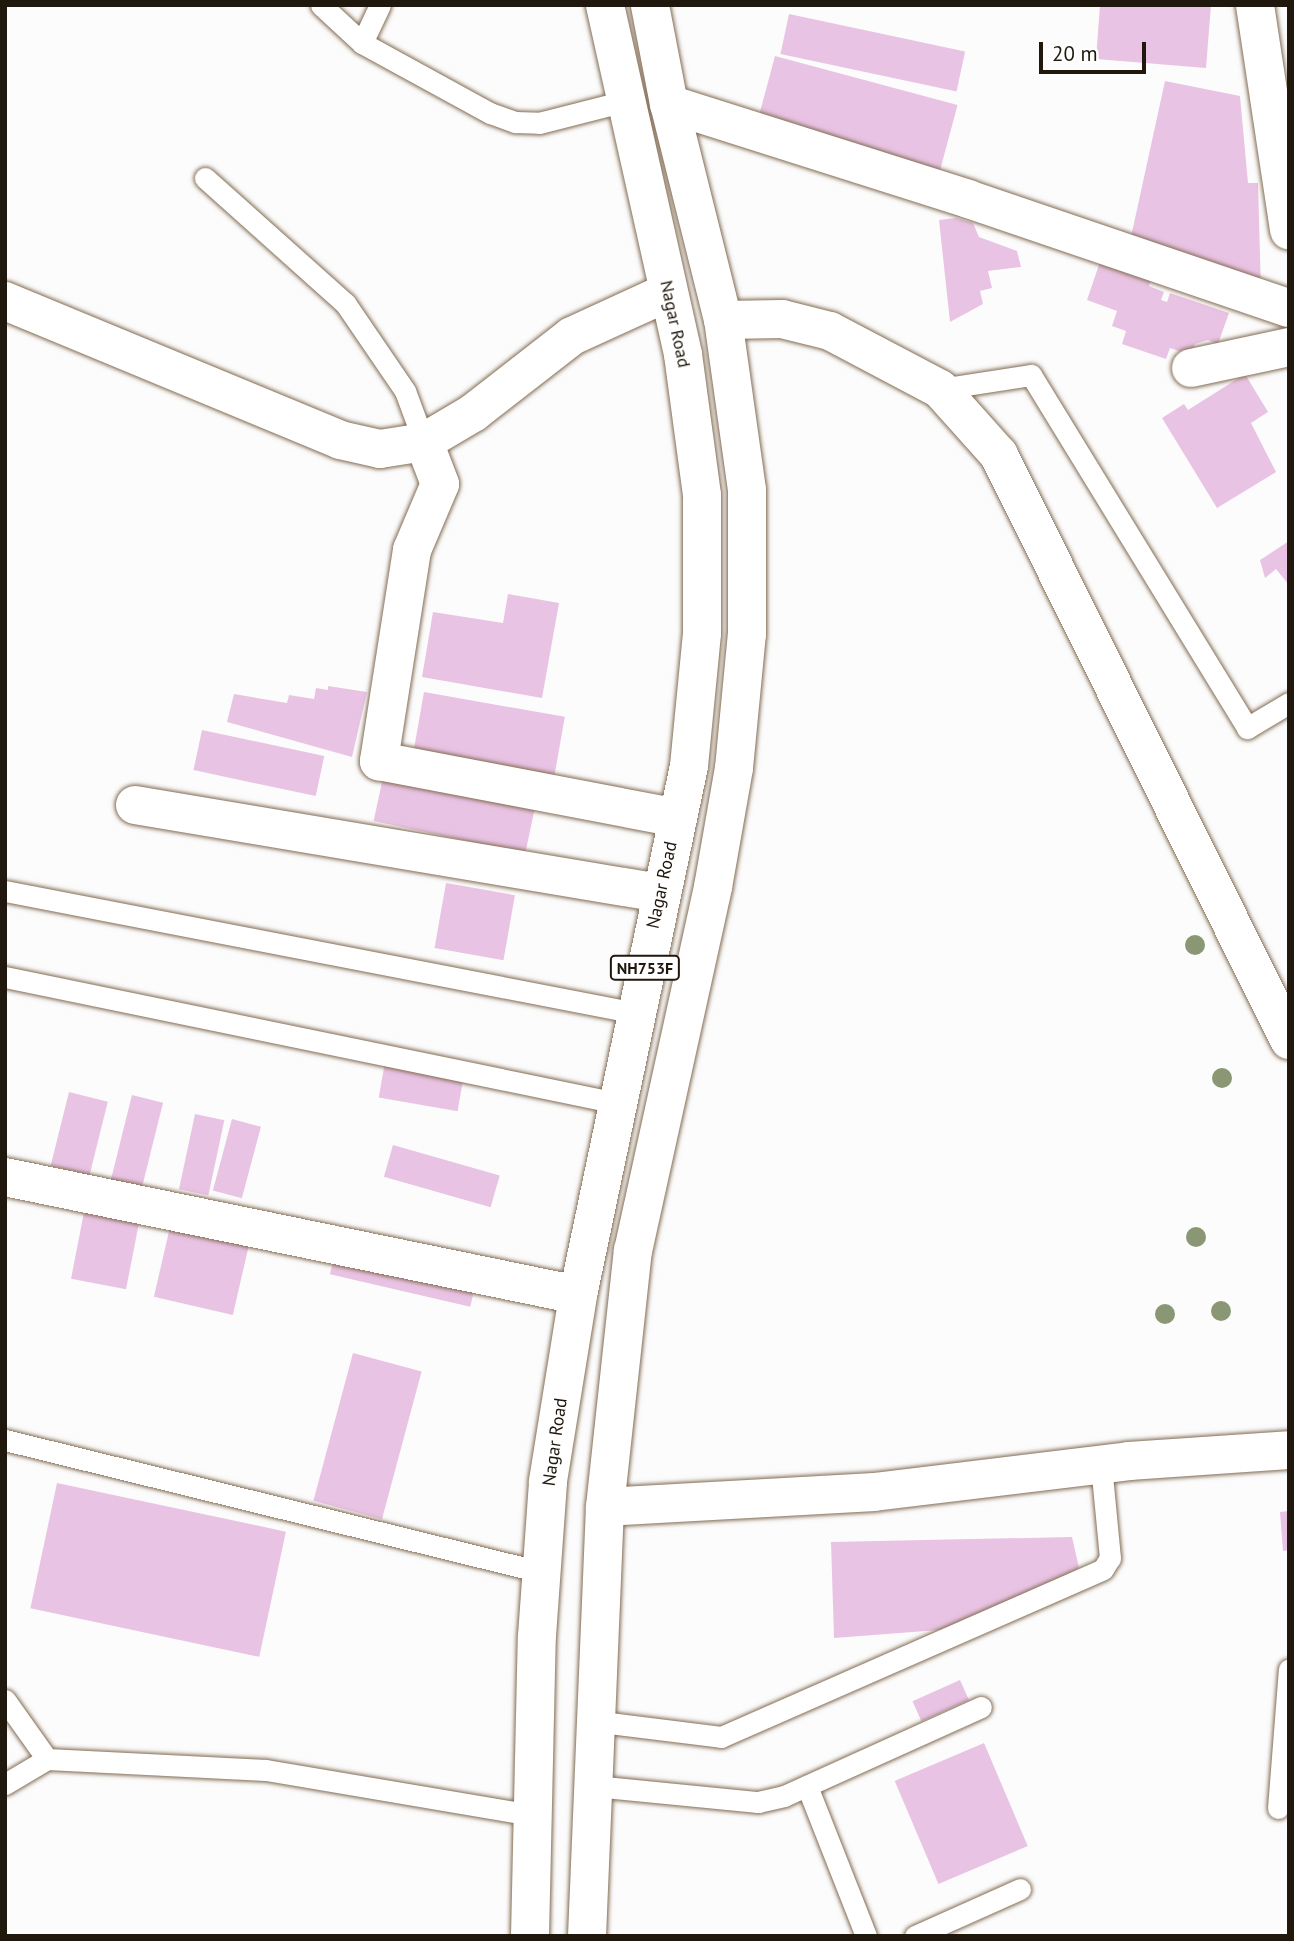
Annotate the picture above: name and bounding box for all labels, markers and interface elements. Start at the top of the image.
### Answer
scale bar [1042,28,1149,72]
text: 20 m [1052,40,1098,67]
street label: Nagar Road [655,278,695,370]
street label: Nagar Road [642,839,682,931]
road number: NH753F [608,956,682,980]
street label: Nagar Road [538,1397,572,1487]

